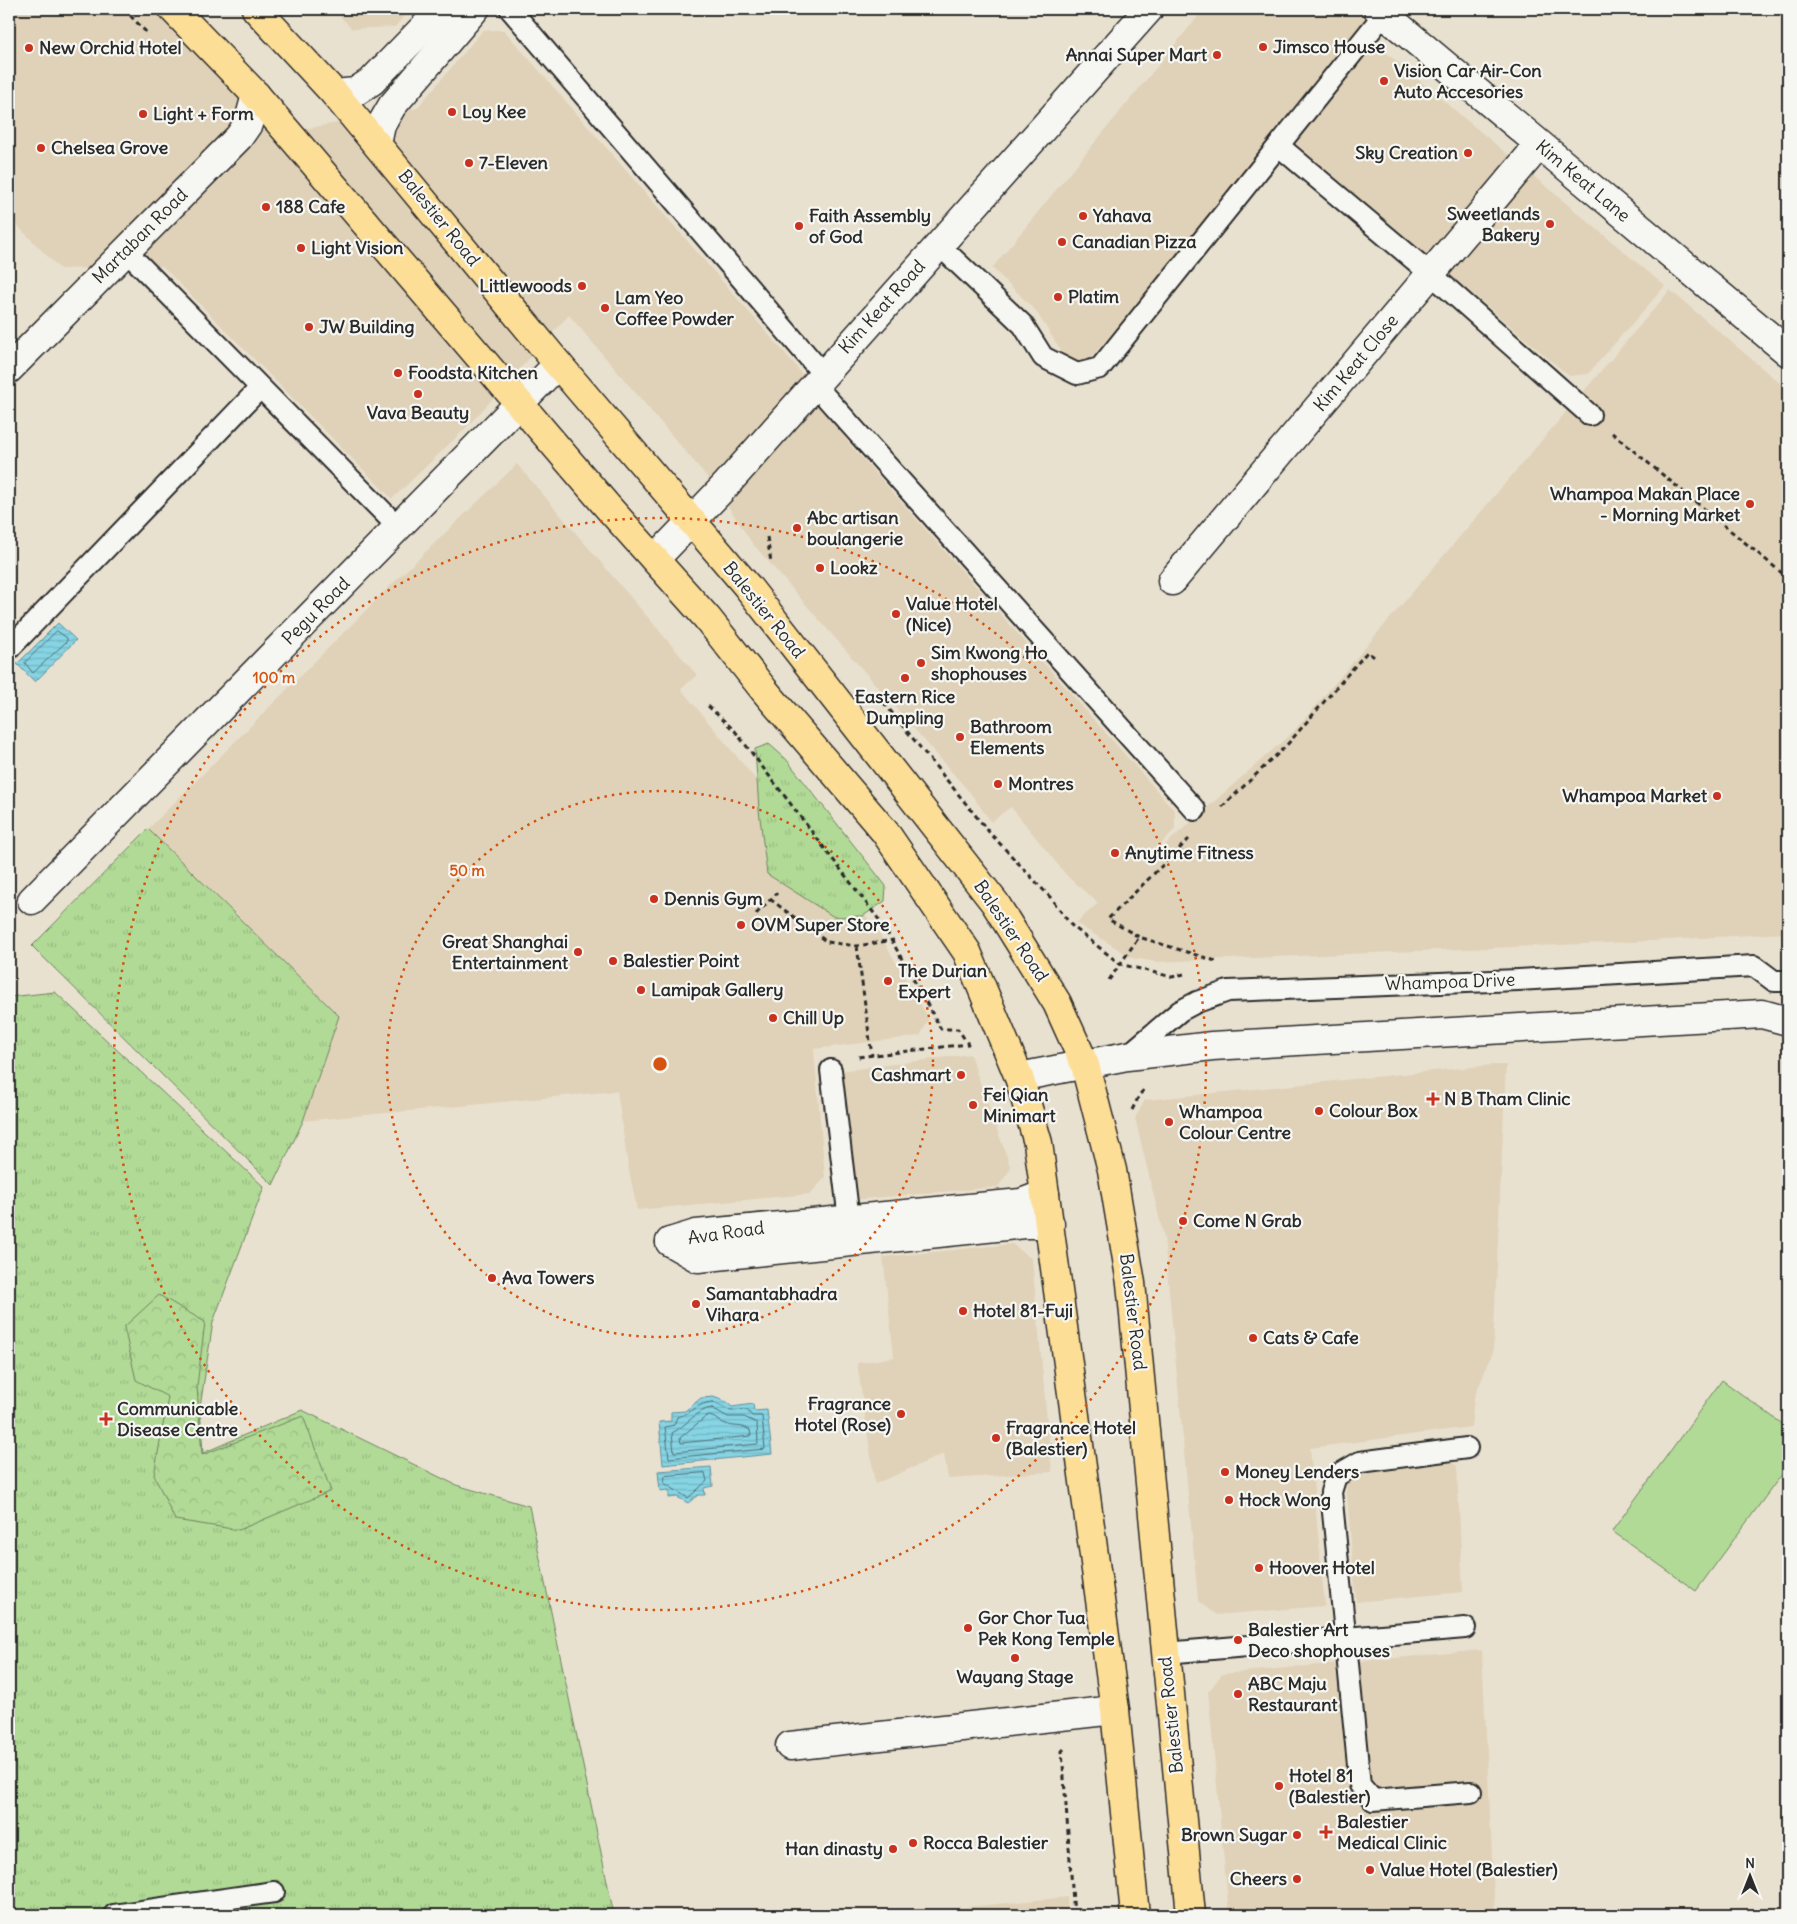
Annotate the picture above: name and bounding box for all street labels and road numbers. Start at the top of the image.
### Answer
street label: Kim Keat Lane [1531,134,1635,227]
street label: Balestier Road [393,165,486,271]
street label: Martaban Road [87,183,192,288]
street label: Kim Keat Road [833,255,930,358]
street label: Kim Keat Close [1308,309,1403,416]
street label: Balestier Road [718,557,811,663]
street label: Pegu Road [277,572,355,649]
street label: Balestier Road [969,876,1054,986]
street label: Whampoa Drive [1384,968,1516,995]
street label: Ava Road [686,1216,766,1249]
street label: Balestier Road [1115,1252,1152,1372]
street label: Balestier Road [1153,1655,1188,1775]

